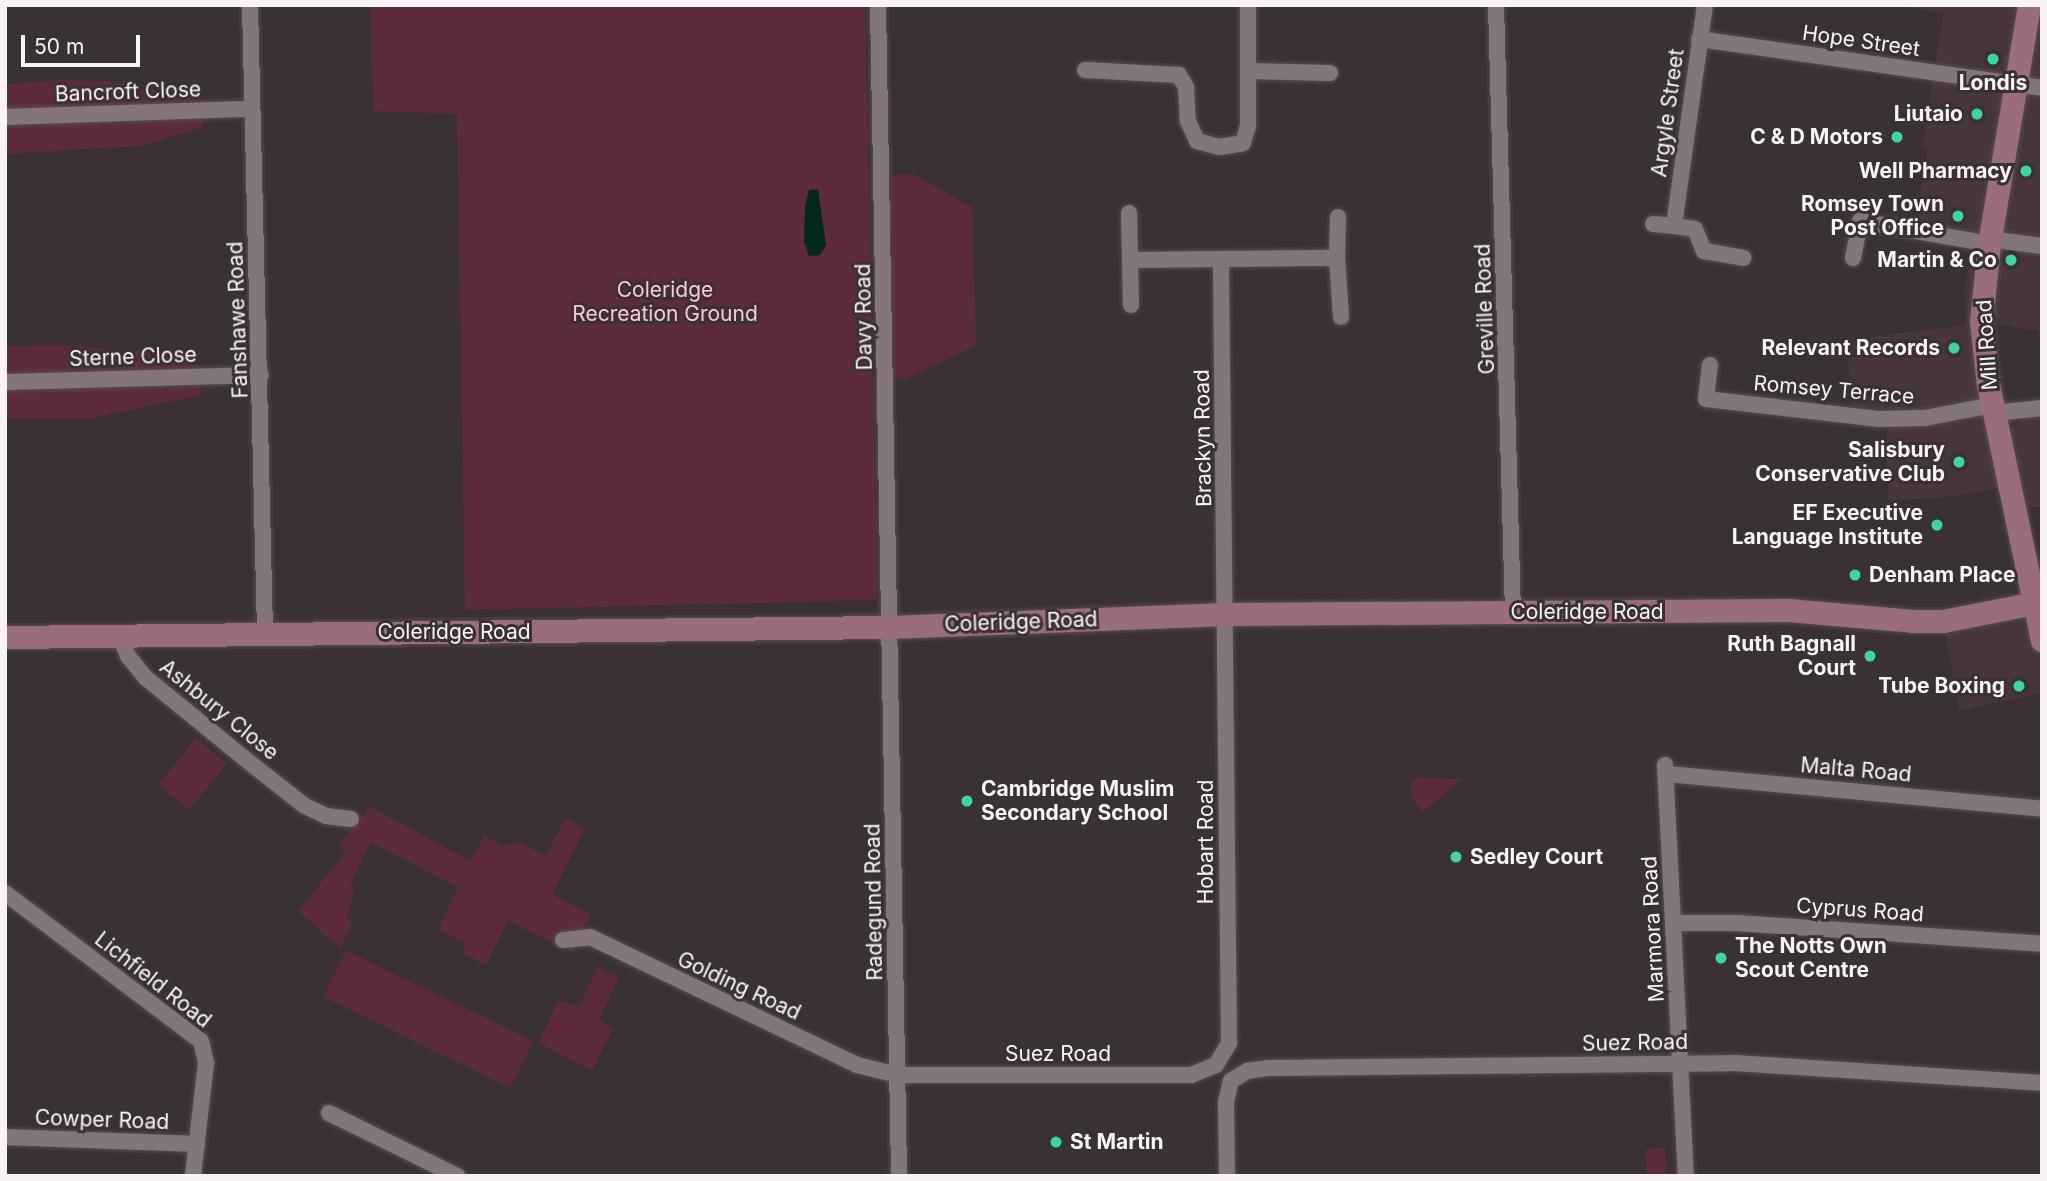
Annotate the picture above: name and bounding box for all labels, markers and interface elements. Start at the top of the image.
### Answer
street label: Hope Street [1801,20,1921,62]
scale bar [24,21,144,65]
text: 50 m [34,34,84,59]
street label: Argyle Street [1647,47,1689,179]
marker: Londis [1985,51,2001,67]
place label: Londis [1959,70,2027,96]
street label: Bancroft Close [54,77,202,107]
place label: Liutaio [1894,101,1963,127]
marker: Liutaio [1969,106,1985,122]
place label: C & D Motors [1750,124,1883,150]
marker: C & D Motors [1889,129,1905,145]
place label: Well Pharmacy [1859,158,2012,184]
marker: Well Pharmacy [2018,163,2034,179]
place label: Romsey Town Post Office [1801,191,1944,241]
marker: Romsey Town Post Office [1950,208,1966,224]
street label: Fanshawe Road [223,241,253,399]
street label: Greville Road [1470,243,1500,375]
place label: Martin & Co [1877,247,1997,273]
marker: Martin & Co [2003,252,2019,268]
street label: Davy Road [850,263,878,371]
park label: Coleridge Recreation Ground [572,277,758,327]
street label: Mill Road [1971,299,2003,391]
place label: Relevant Records [1762,335,1940,361]
marker: Relevant Records [1946,340,1962,356]
street label: Sterne Close [69,342,197,372]
street label: Brackyn Road [1189,369,1217,507]
street label: Romsey Terrace [1753,370,1915,410]
place label: Salisbury Conservative Club [1755,437,1945,487]
marker: Salisbury Conservative Club [1951,454,1967,470]
place label: EF Executive Language Institute [1732,500,1923,550]
marker: EF Executive Language Institute [1929,517,1945,533]
place label: Denham Place [1869,562,2016,588]
marker: Denham Place [1847,567,1863,583]
street label: Coleridge Road [1510,599,1664,625]
street label: Coleridge Road [944,607,1098,637]
street label: Coleridge Road [377,619,531,645]
place label: Ruth Bagnall Court [1727,631,1856,681]
marker: Ruth Bagnall Court [1862,648,1878,664]
street label: Ashbury Close [155,654,283,766]
place label: Tube Boxing [1878,673,2005,699]
marker: Tube Boxing [2011,678,2027,694]
street label: Malta Road [1799,753,1913,787]
place label: Cambridge Muslim Secondary School [981,776,1174,826]
street label: Hobart Road [1193,780,1219,904]
marker: Cambridge Muslim Secondary School [959,793,975,809]
street label: Radegund Road [860,823,888,981]
place label: Sedley Court [1470,844,1603,870]
marker: Sedley Court [1448,849,1464,865]
street label: Marmora Road [1637,855,1669,1003]
street label: Cyprus Road [1795,893,1925,927]
street label: Lichfield Road [90,927,216,1033]
place label: The Notts Own Scout Centre [1735,933,1887,983]
street label: Golding Road [673,946,805,1026]
marker: The Notts Own Scout Centre [1713,950,1729,966]
street label: Suez Road [1582,1029,1688,1057]
street label: Suez Road [1005,1041,1111,1067]
street label: Cowper Road [34,1105,170,1135]
place label: St Martin [1070,1129,1164,1155]
marker: St Martin [1048,1134,1064,1150]

